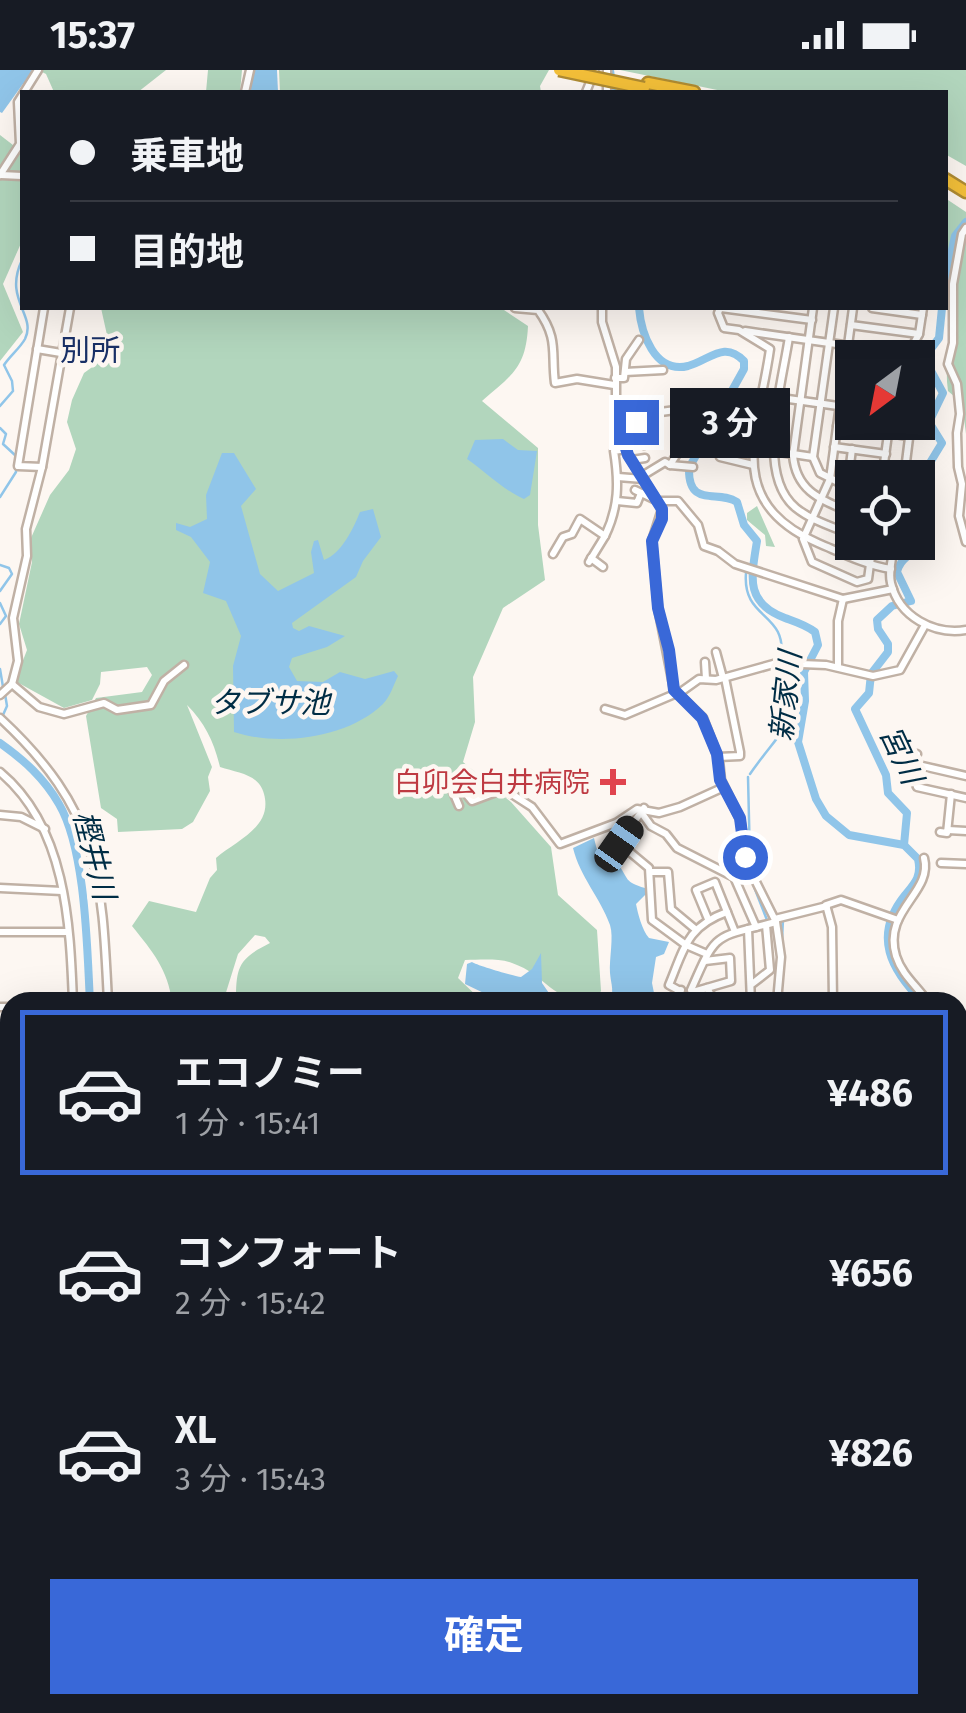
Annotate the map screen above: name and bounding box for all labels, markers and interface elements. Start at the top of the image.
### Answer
text: 15:37 [50,12,135,58]
text: 乗車地 [130,133,244,179]
text: 目的地 [130,229,244,275]
district label: 別所 [60,333,120,369]
north arrow [835,340,935,440]
map controls [835,340,935,560]
callout: 3 分 [671,387,791,457]
route end [614,400,659,445]
text: 3 分 [702,404,758,442]
button: locate [835,460,935,560]
water label: 新家川 [763,646,809,743]
water label: タブサ池 [210,685,333,721]
water label: 宮川 [872,720,931,793]
place label: 白卯会白井病院 [394,766,590,799]
marker: 白卯会白井病院 [600,769,626,795]
water label: 樫井川 [66,807,123,906]
car [590,811,648,877]
route start [723,835,768,880]
icon: car [55,1048,145,1138]
text: エコノミー [175,1050,365,1096]
text: ¥486 [827,1070,913,1116]
text: 1 分 · 15:41 [175,1104,320,1142]
icon: car [55,1228,145,1318]
text: コンフォート [175,1230,402,1276]
text: ¥656 [830,1250,913,1296]
text: 2 分 · 15:42 [175,1284,326,1322]
text: XL [175,1407,217,1453]
icon: car [55,1408,145,1498]
text: ¥826 [829,1430,913,1476]
text: 3 分 · 15:43 [175,1460,326,1498]
button: 確定 [50,1579,918,1694]

